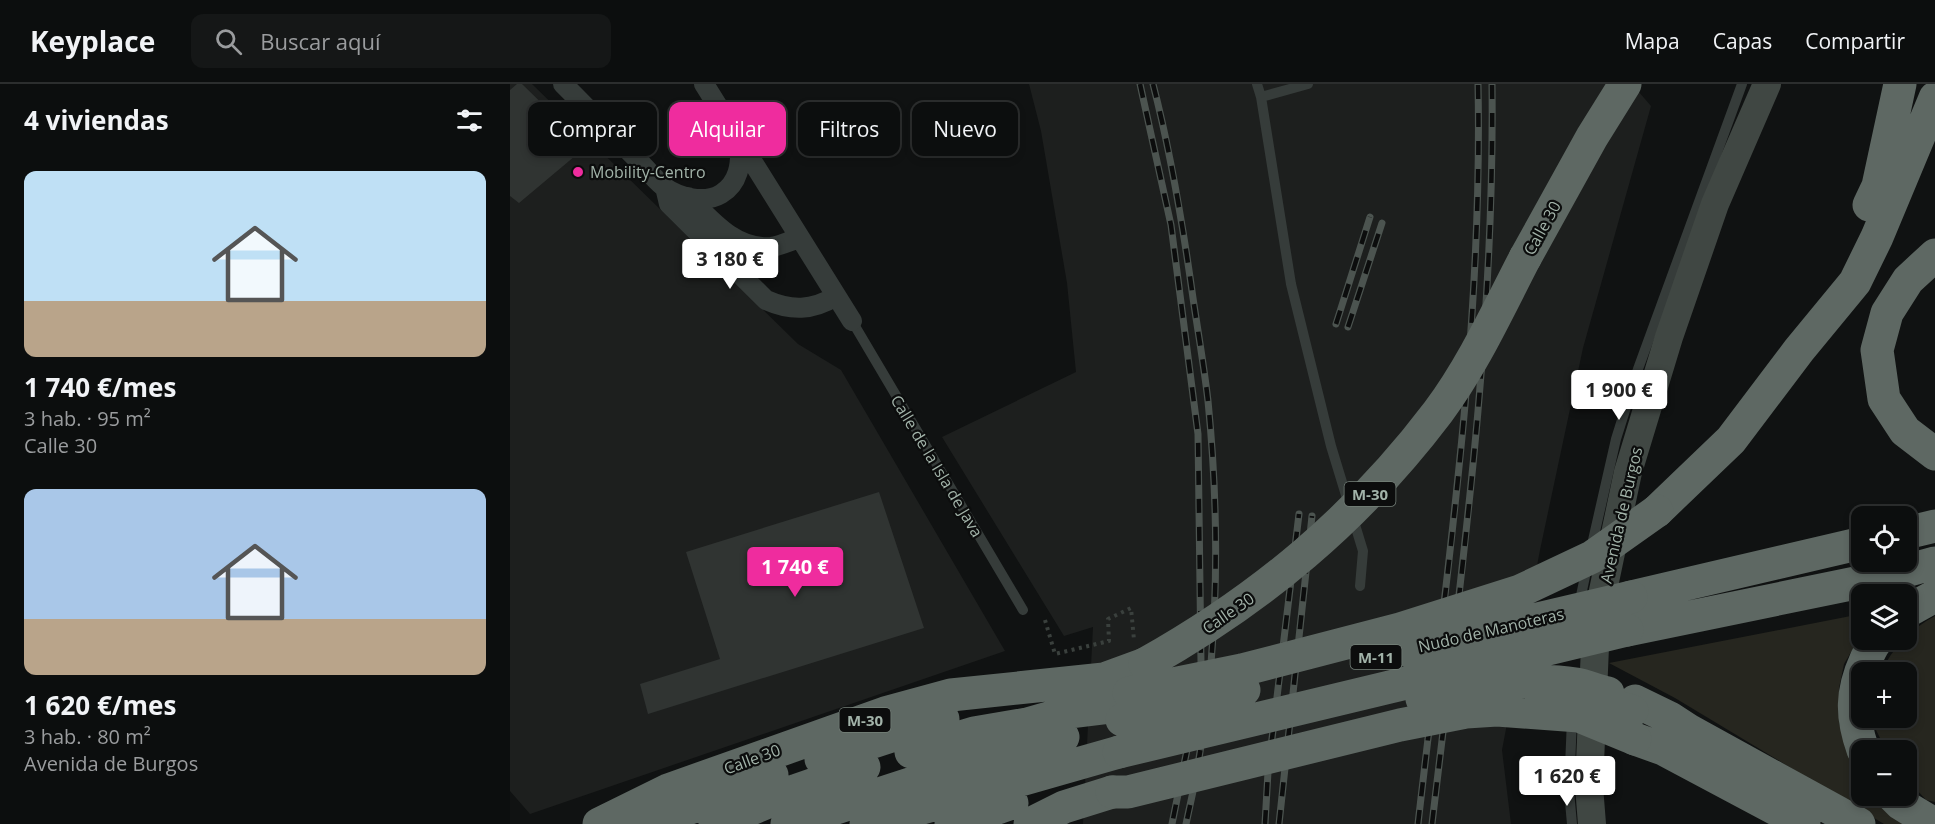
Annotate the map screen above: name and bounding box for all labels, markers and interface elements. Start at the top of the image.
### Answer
search box [191,14,611,68]
text: Keyplace [30,22,155,60]
icon: search [212,25,245,58]
text: Buscar aquí [260,26,381,56]
text: Mapa [1625,27,1680,55]
text: Capas [1713,27,1772,55]
text: Compartir [1805,27,1905,55]
text: 4 viviendas [24,102,169,138]
chip: Comprar [528,102,657,156]
chip: Alquilar [669,102,786,156]
chip: Filtros [798,102,900,156]
chip: Nuevo [912,102,1018,156]
icon: filters [453,104,486,137]
place label: Mobility-Centro [590,161,706,183]
marker: Mobility-Centro [571,165,585,179]
street label: Calle 30 [1518,197,1566,259]
icon: home [201,210,309,318]
pin: 3 180 € [675,239,785,290]
text: 3 180 € [696,245,764,272]
text: 1 740 €/mes [24,369,176,405]
pin: 1 900 € [1564,370,1674,421]
text: 1 900 € [1585,376,1653,403]
street label: Calle de la Isla de Java [886,391,988,541]
text: 3 hab. · 95 m² [24,405,151,432]
text: Calle 30 [24,432,97,459]
street label: Avenida de Burgos [1595,445,1647,585]
road number: M-30 [1344,482,1396,506]
map controls [1851,506,1917,806]
button: locate [1851,506,1917,572]
icon: home [201,528,309,636]
pin: 1 740 € [740,547,850,598]
text: 1 740 € [761,553,829,580]
button: layers [1851,584,1917,650]
street label: Calle 30 [1198,587,1258,639]
street label: Nudo de Manoteras [1416,603,1566,657]
road number: M-11 [1350,645,1402,669]
button: + [1851,662,1917,728]
text: 1 620 €/mes [24,687,176,723]
road number: M-30 [840,708,890,732]
text: 3 hab. · 80 m² [24,723,151,750]
street label: Calle 30 [721,739,783,779]
button: − [1851,740,1917,806]
text: Avenida de Burgos [24,750,198,777]
pin: 1 620 € [1512,756,1622,807]
text: 1 620 € [1533,762,1601,789]

